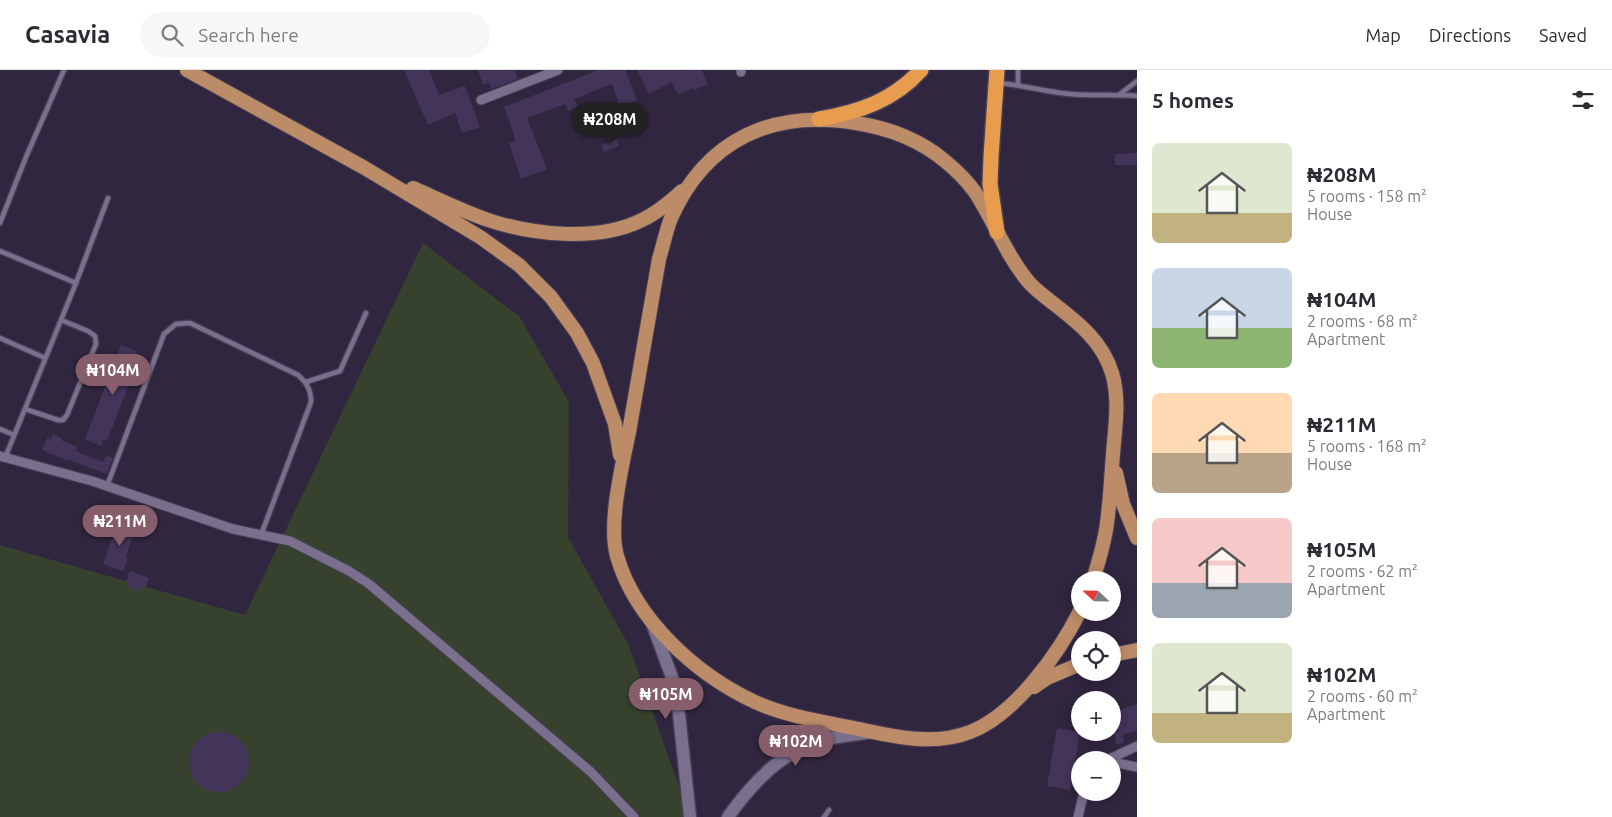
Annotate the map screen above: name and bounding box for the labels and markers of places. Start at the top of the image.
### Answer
pin: ₦208M [575,102,645,145]
pin: ₦104M [78,354,148,396]
pin: ₦211M [85,504,155,547]
pin: ₦105M [631,678,701,720]
pin: ₦102M [761,724,831,767]

